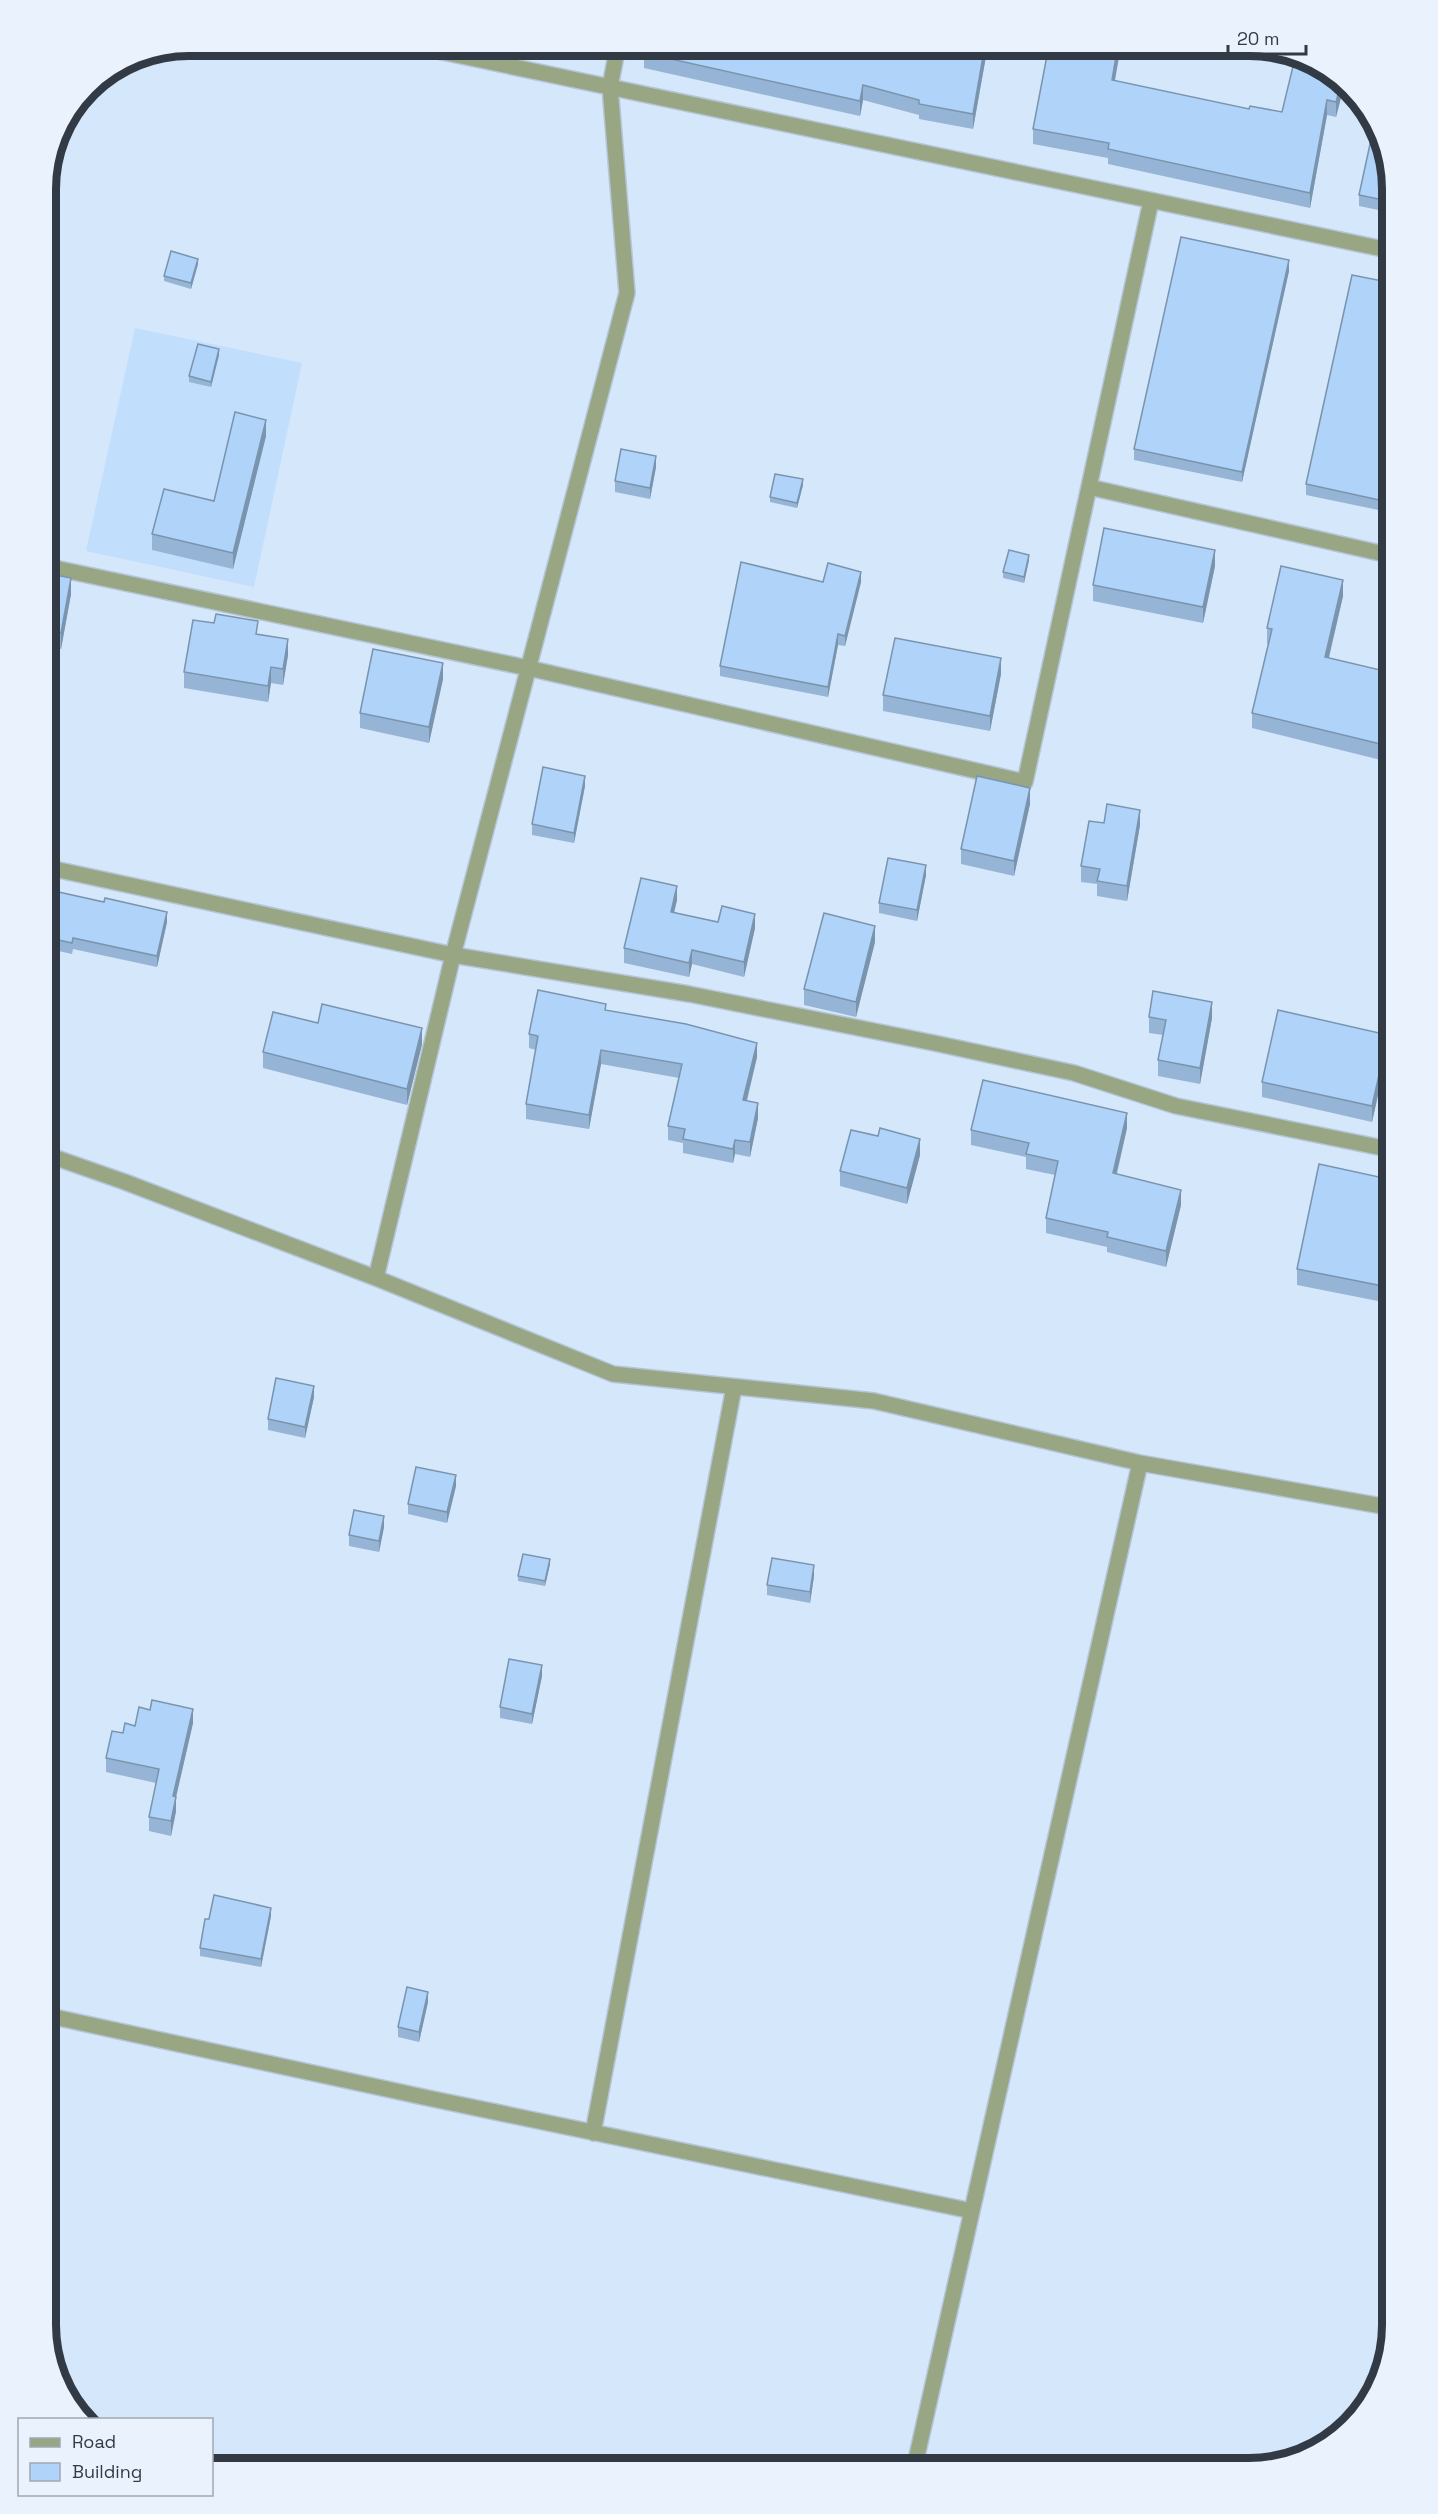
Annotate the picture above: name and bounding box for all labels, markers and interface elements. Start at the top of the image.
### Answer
scale bar [1228,18,1306,56]
text: 20 m [1237,27,1280,50]
legend [18,2418,213,2496]
text: Road [72,2430,116,2453]
text: Building [72,2460,142,2483]

